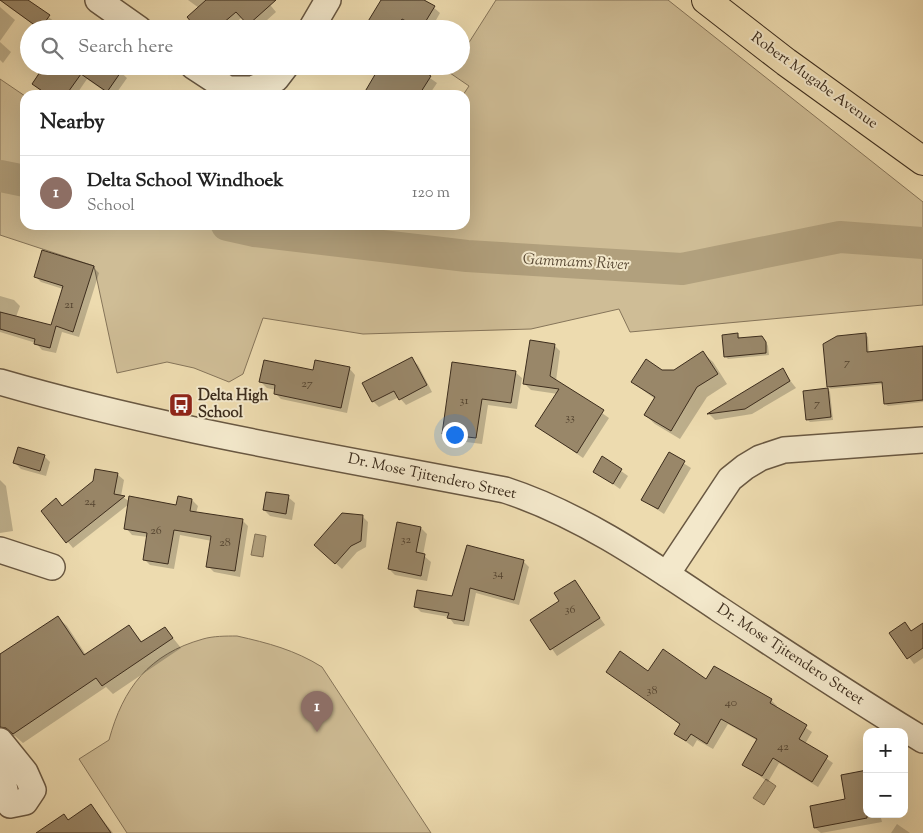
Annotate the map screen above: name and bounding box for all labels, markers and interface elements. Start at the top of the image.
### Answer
search box [20,20,470,75]
street label: Robert Mugabe Avenue [746,28,882,134]
icon: search [38,34,66,62]
text: Search here [78,34,173,61]
text: Nearby [40,108,105,138]
text: Delta School Windhoek [87,168,284,195]
text: 1 [53,182,59,205]
text: 120 m [412,182,450,205]
text: School [87,195,135,218]
water label: Gammams River [522,249,630,277]
house number: 21 [64,296,74,314]
house number: 7 [844,354,850,372]
house number: 27 [301,375,313,393]
place label: Delta High School [198,386,268,424]
bus stop icon: Delta High School [168,392,194,418]
house number: 31 [460,392,468,410]
house number: 7 [814,395,820,413]
house number: 33 [565,409,575,427]
your location [442,422,468,448]
street label: Dr. Mose Tjitendero Street [346,449,518,505]
house number: 24 [84,493,96,511]
house number: 26 [150,522,162,540]
house number: 32 [401,531,412,549]
house number: 28 [219,534,231,552]
house number: 34 [493,565,503,583]
street label: Dr. Mose Tjitendero Street [712,599,868,711]
house number: 36 [565,601,575,619]
house number: 38 [647,682,657,700]
pin: 1 [301,691,333,732]
house number: 40 [725,694,737,712]
map controls [863,728,908,818]
button: + [863,728,908,773]
house number: 42 [777,738,789,756]
button: − [863,773,908,818]

